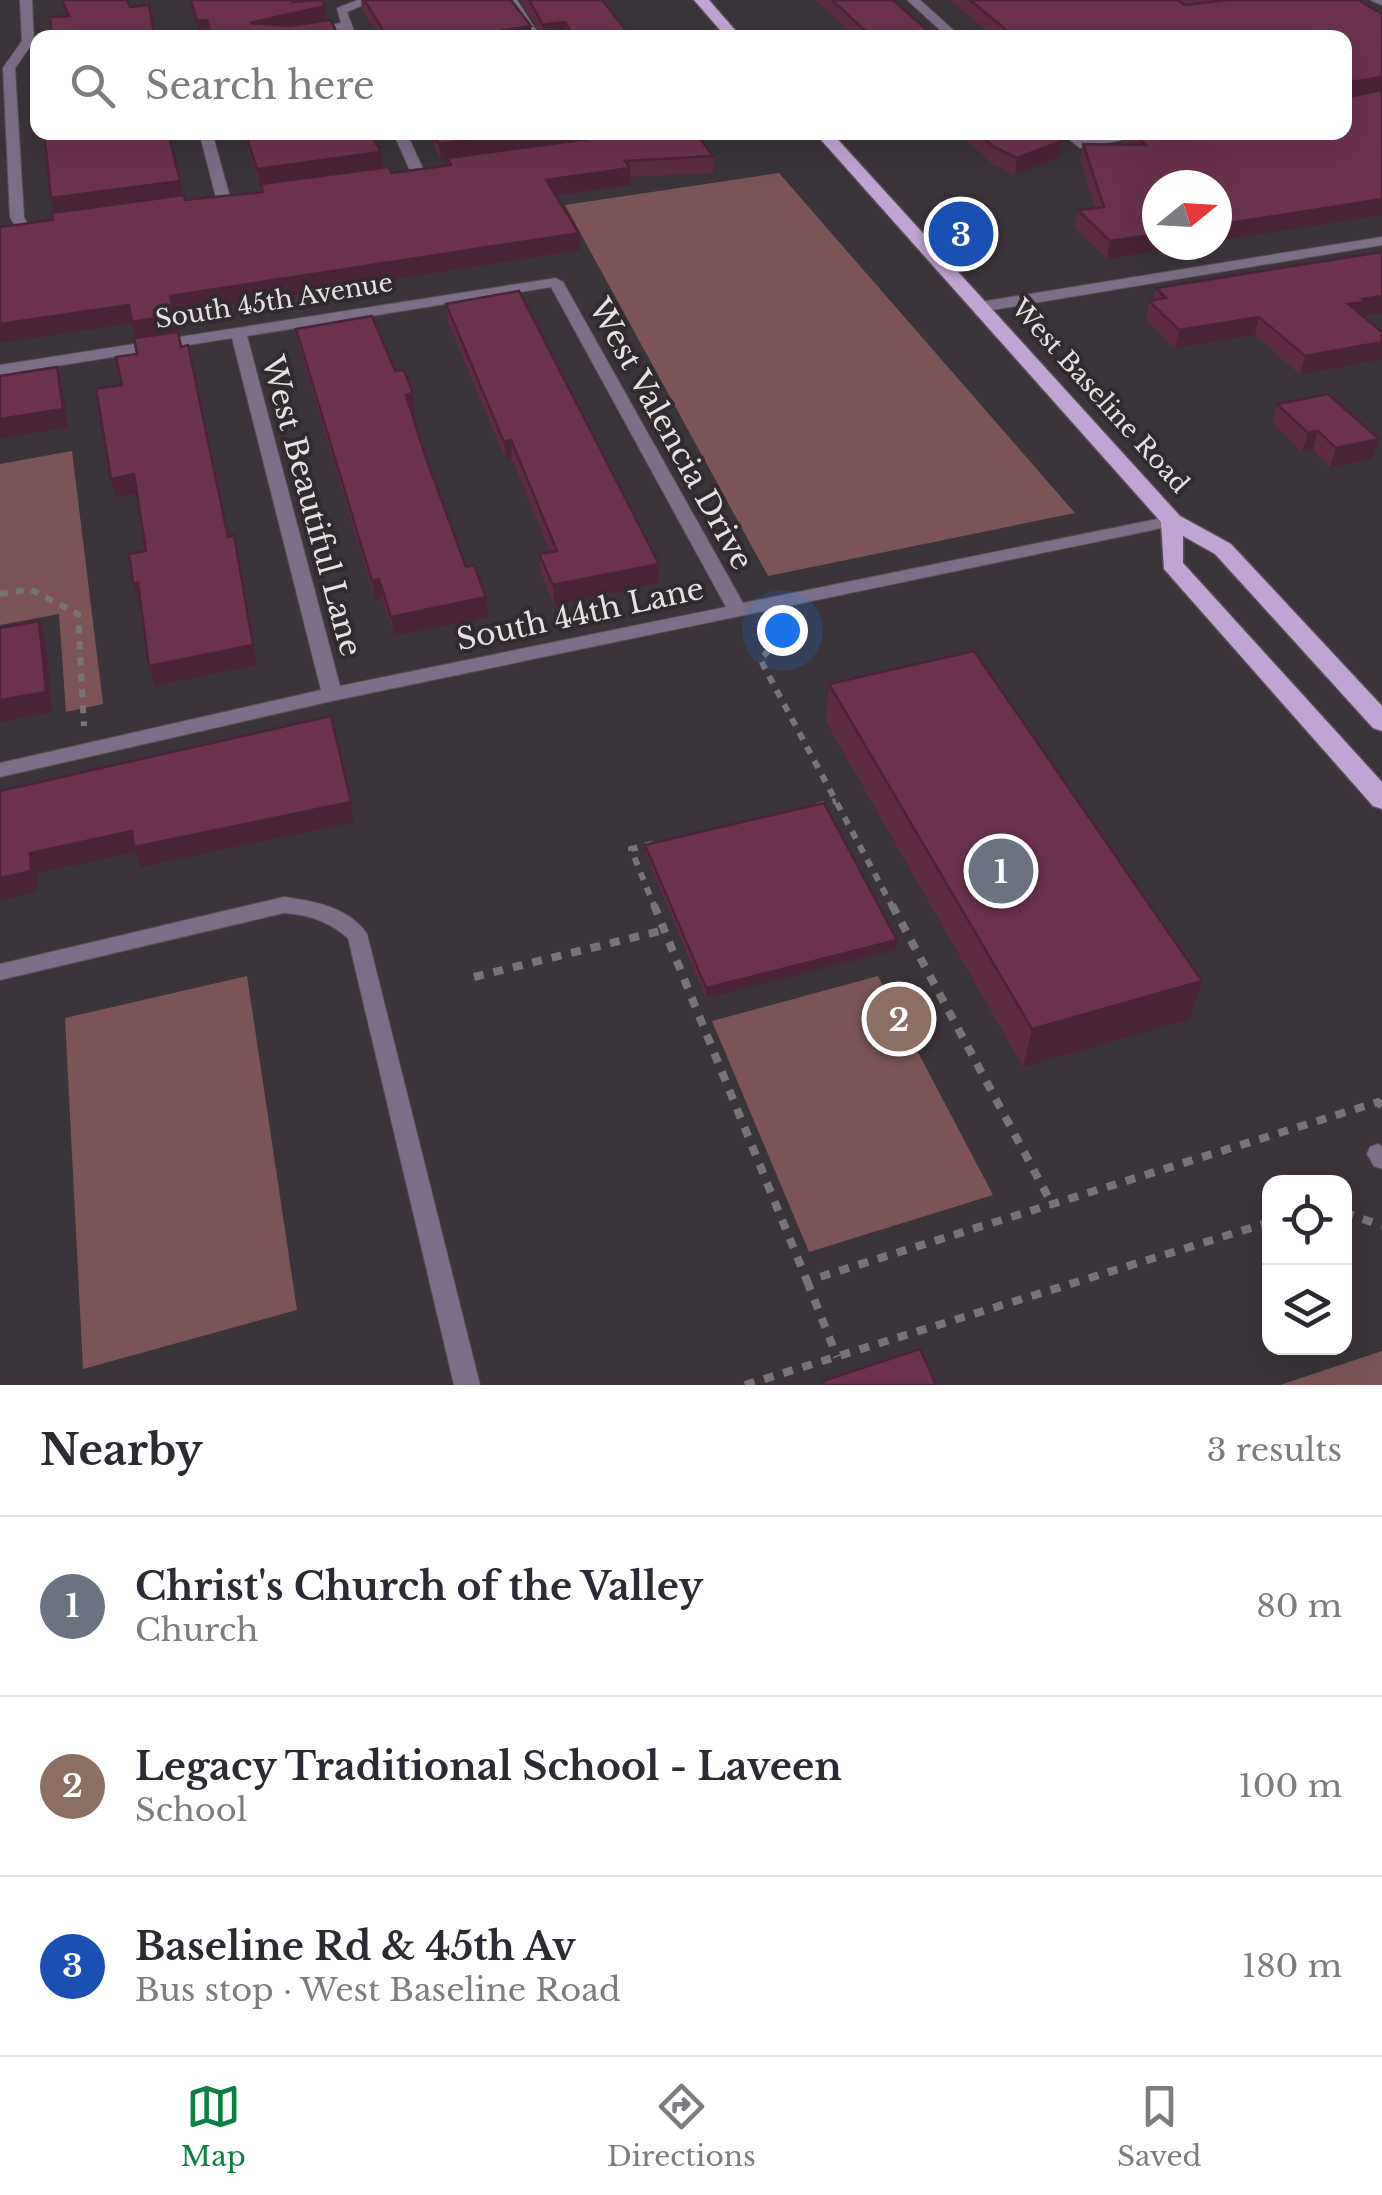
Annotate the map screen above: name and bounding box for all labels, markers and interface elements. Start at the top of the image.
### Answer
search box [30,30,1352,140]
icon: search [65,58,120,113]
text: Search here [145,62,375,109]
north arrow [1142,170,1232,260]
pin: 3 [928,196,994,272]
street label: South 45th Avenue [153,267,395,335]
street label: West Valencia Drive [581,291,761,576]
street label: West Baseline Road [1004,292,1195,499]
street label: West Beautiful Lane [254,351,370,660]
street label: South 44th Lane [453,570,707,658]
your location [757,605,808,656]
pin: 1 [968,834,1034,908]
pin: 2 [866,982,932,1056]
map controls [1262,1175,1352,1355]
button: locate [1262,1175,1352,1265]
button: layers [1262,1265,1352,1355]
text: Nearby [40,1424,203,1476]
text: 3 results [1207,1430,1342,1470]
text: Christ's Church of the Valley [135,1563,703,1610]
text: 1 [66,1586,79,1626]
text: 80 m [1256,1586,1342,1626]
text: Church [135,1610,258,1650]
text: Legacy Traditional School - Laveen [135,1743,842,1790]
text: 2 [62,1766,83,1806]
text: 100 m [1239,1766,1342,1806]
text: School [135,1790,247,1830]
text: Baseline Rd & 45th Av [135,1923,576,1970]
text: 3 [62,1946,83,1986]
text: 180 m [1242,1946,1342,1986]
text: Bus stop · West Baseline Road [135,1970,621,2010]
tab: Map [181,2079,246,2174]
tab: Directions [607,2079,756,2174]
tab: Saved [1117,2079,1201,2174]

